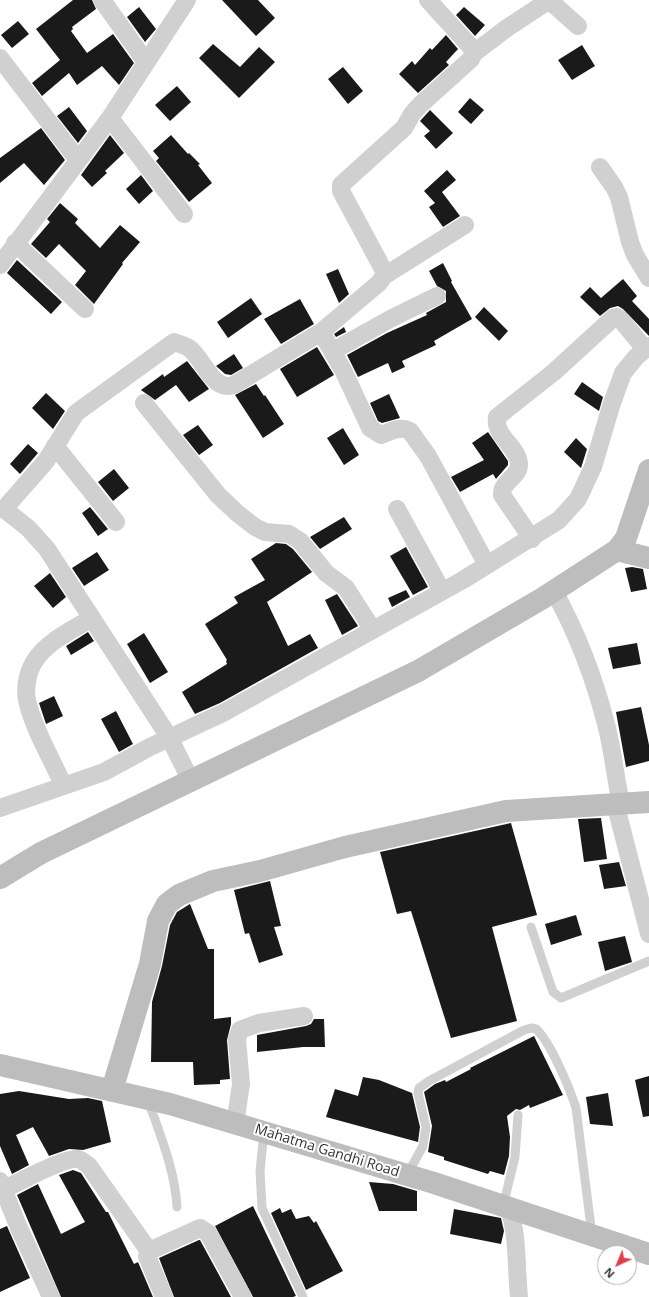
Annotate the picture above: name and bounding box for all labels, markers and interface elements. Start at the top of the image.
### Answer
street label: Mahatma Gandhi Road [253,1121,401,1181]
north arrow [597,1245,637,1285]
text: N [601,1265,617,1282]

